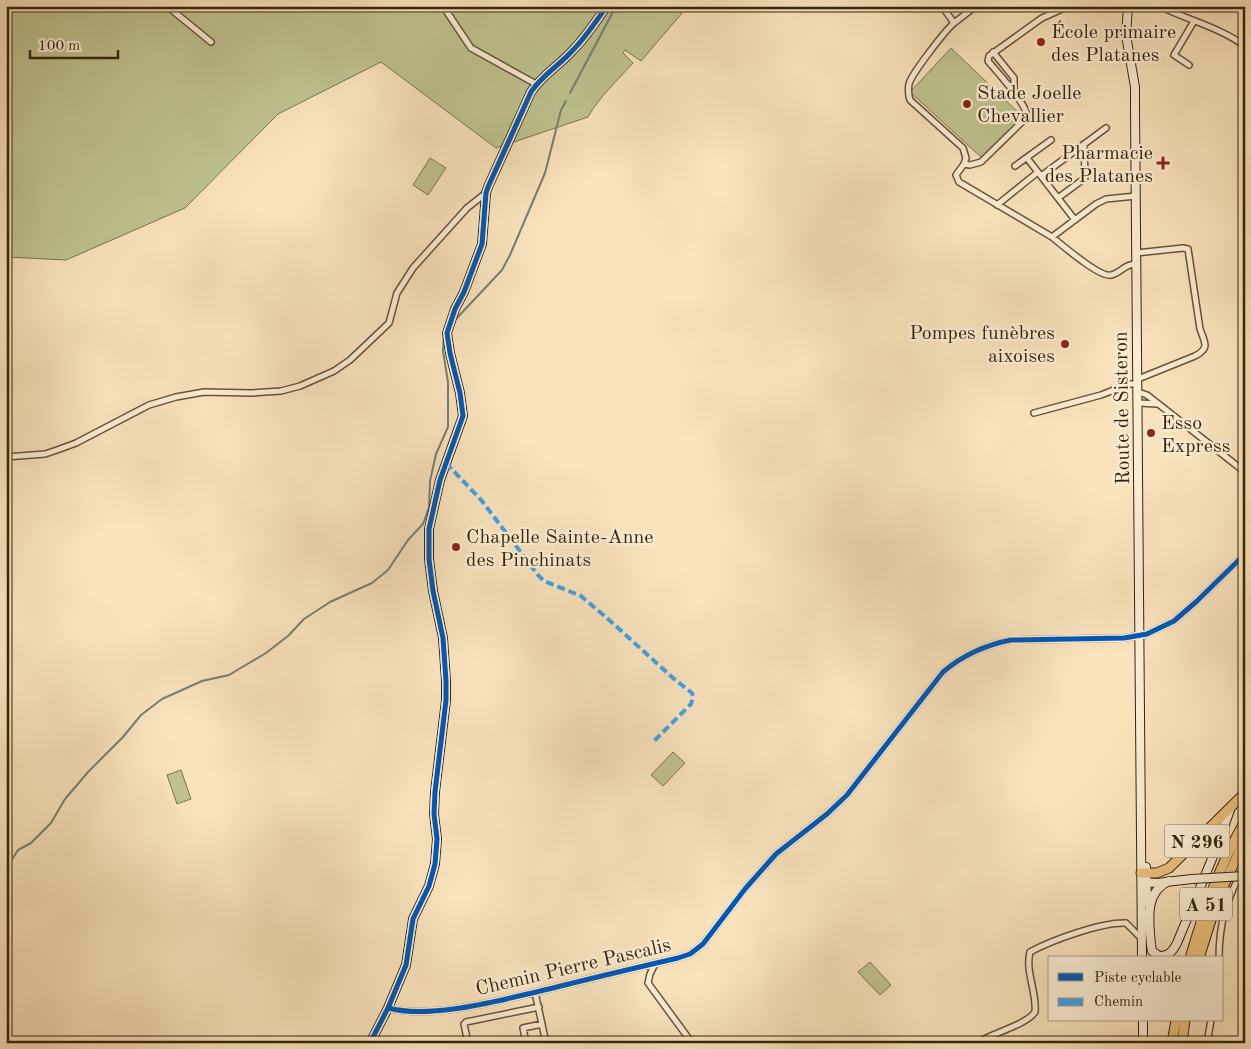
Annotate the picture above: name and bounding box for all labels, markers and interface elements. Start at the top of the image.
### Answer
place label: École primaire des Platanes [1051,20,1176,66]
scale bar [30,28,118,60]
marker: École primaire des Platanes [1035,36,1047,48]
text: 100 m [38,39,80,54]
place label: Stade Joelle Chevallier [977,84,1081,127]
marker: Stade Joelle Chevallier [961,98,973,110]
place label: Pharmacie des Platanes [1045,144,1153,187]
marker: Pharmacie des Platanes [1157,157,1169,169]
place label: Pompes funèbres aixoises [909,324,1055,367]
street label: Route de Sisteron [1112,331,1134,485]
marker: Pompes funèbres aixoises [1059,338,1071,350]
place label: Esso Express [1161,414,1230,457]
marker: Esso Express [1145,427,1157,439]
place label: Chapelle Sainte-Anne des Pinchinats [466,528,653,571]
marker: Chapelle Sainte-Anne des Pinchinats [450,541,462,553]
road number: N 296 [1164,824,1230,858]
road number: A 51 [1180,888,1232,921]
street label: Chemin Pierre Pascalis [474,936,673,1000]
legend [1048,956,1224,1022]
text: Piste cyclable [1094,971,1182,986]
text: Chemin [1094,995,1143,1010]

